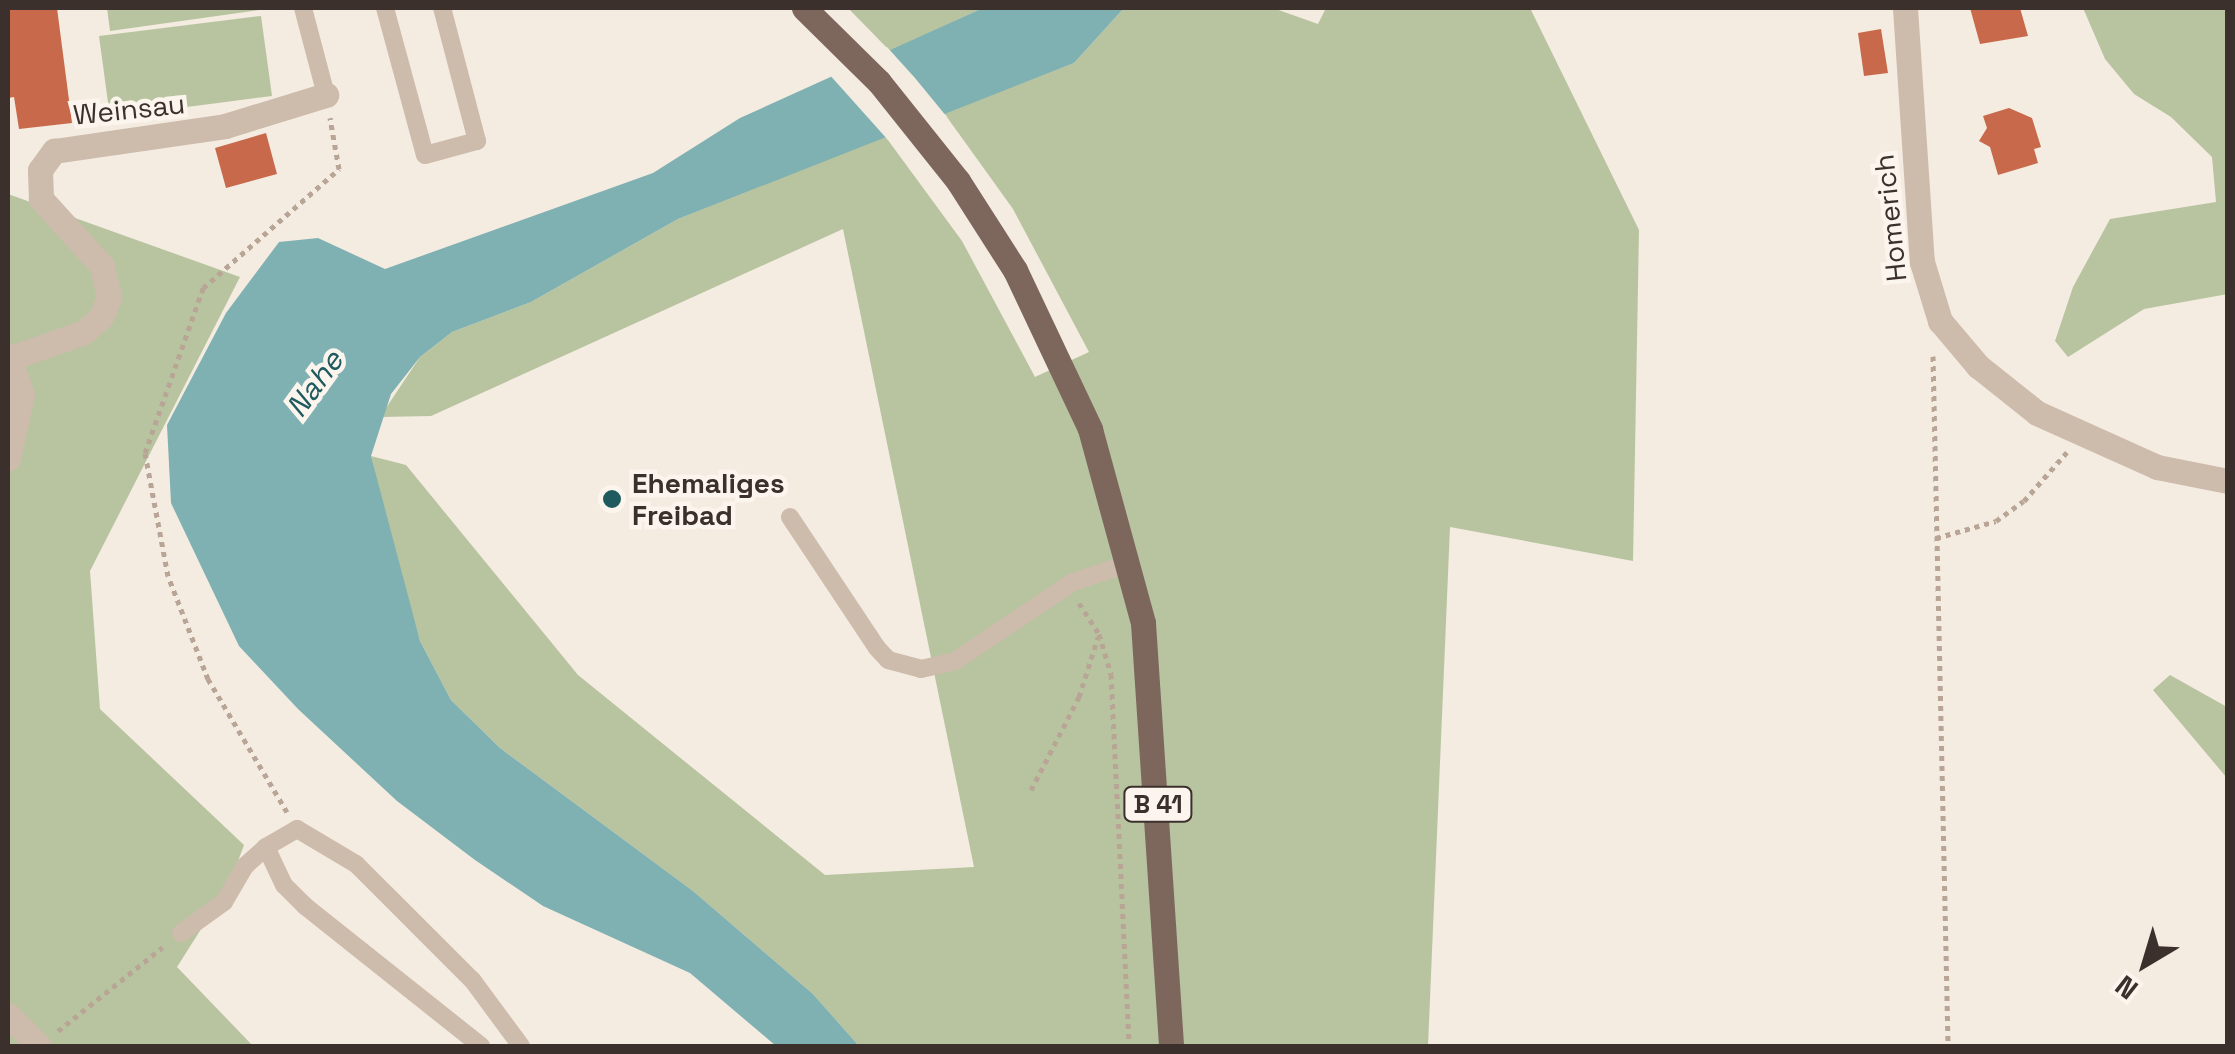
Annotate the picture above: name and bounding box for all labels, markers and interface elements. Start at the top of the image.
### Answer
street label: Weinsau [71,86,187,132]
street label: Homerich [1867,153,1913,283]
water label: Nahe [279,344,351,424]
place label: Ehemaliges Freibad [632,466,785,532]
marker: Ehemaliges Freibad [601,488,623,510]
road number: B 41 [1123,784,1193,824]
north arrow [2095,914,2195,1014]
text: N [2108,968,2145,1008]

